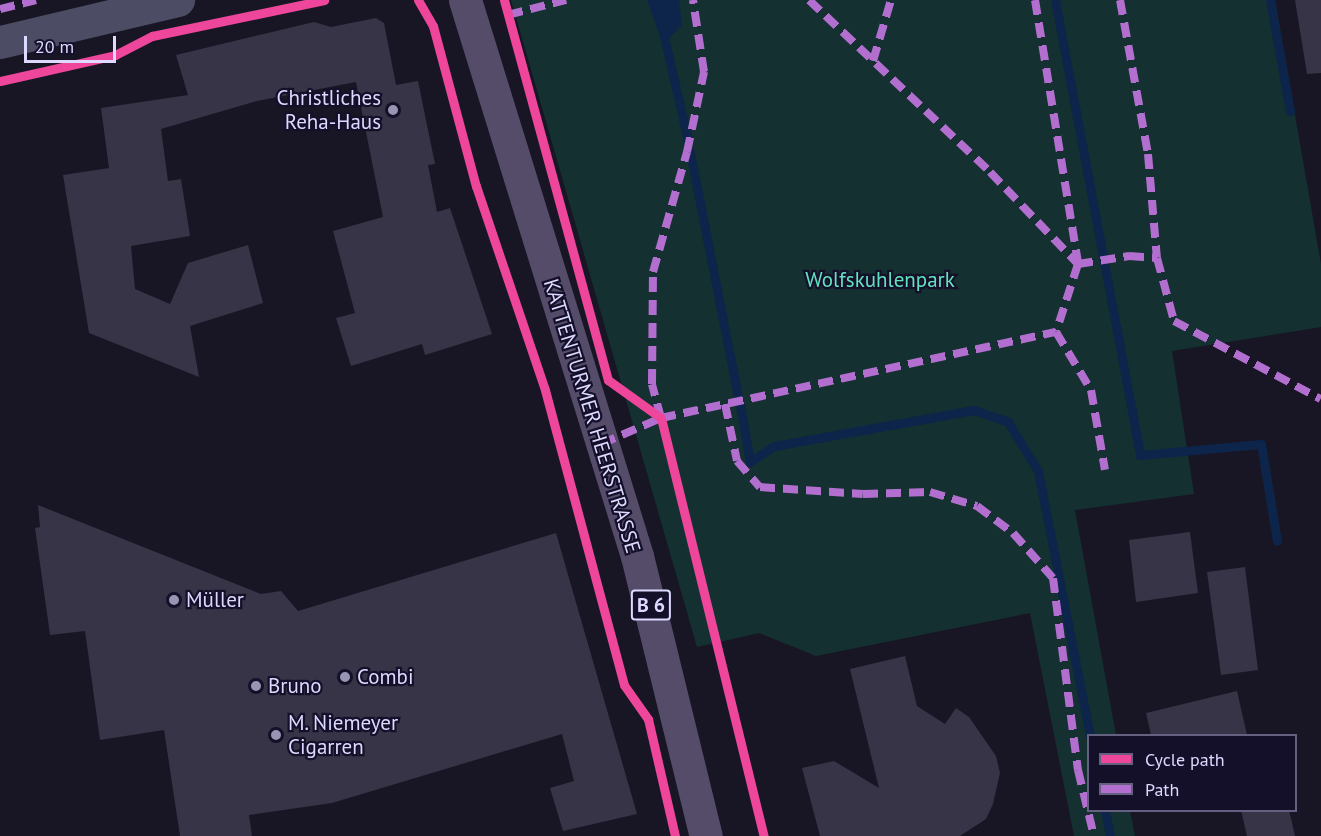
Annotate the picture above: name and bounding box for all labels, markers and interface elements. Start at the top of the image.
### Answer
scale bar [27,24,118,62]
text: 20 m [35,35,74,58]
place label: Christliches Reha-Haus [277,85,381,135]
marker: Christliches Reha-Haus [386,103,400,117]
park label: Wolfskuhlenpark [805,267,955,293]
street label: KATTENTURMER HEERSTRASSE [538,276,646,556]
place label: Müller [186,587,244,613]
road number: B 6 [630,588,672,622]
marker: Müller [167,593,181,607]
place label: Combi [357,664,414,690]
marker: Combi [338,670,352,684]
place label: Bruno [268,673,321,699]
marker: Bruno [249,679,263,693]
place label: M. Niemeyer Cigarren [288,710,400,760]
marker: M. Niemeyer Cigarren [269,728,283,742]
legend [1087,734,1297,812]
text: Cycle path [1145,748,1225,771]
text: Path [1145,778,1179,801]

